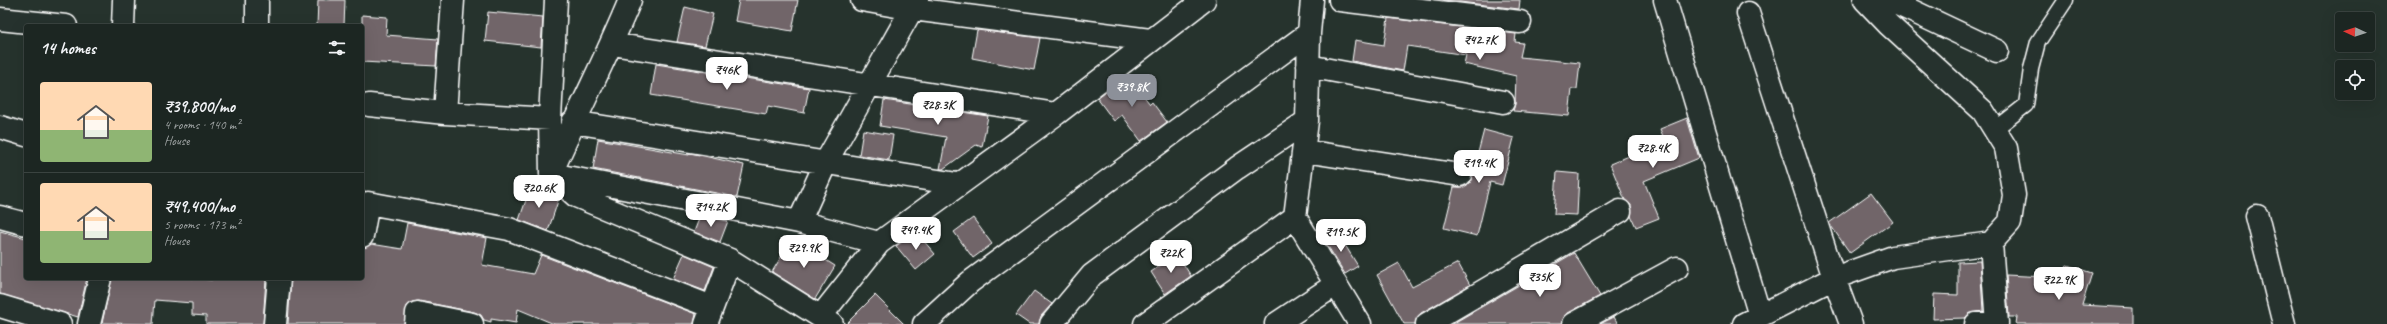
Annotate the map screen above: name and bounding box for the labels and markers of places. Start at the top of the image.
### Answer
pin: ₹42.7K [1447,27,1513,61]
pin: ₹46K [703,57,751,91]
pin: ₹39.8K [1099,74,1165,108]
pin: ₹28.3K [905,92,971,126]
pin: ₹28.4K [1620,135,1686,169]
pin: ₹19.4K [1446,150,1512,184]
pin: ₹20.6K [506,175,572,209]
pin: ₹14.2K [678,194,744,228]
pin: ₹49.4K [883,217,949,251]
pin: ₹19.5K [1308,219,1374,253]
pin: ₹29.9K [771,235,837,269]
pin: ₹22K [1147,240,1195,274]
pin: ₹35K [1516,264,1564,298]
pin: ₹22.9K [2026,267,2092,301]

